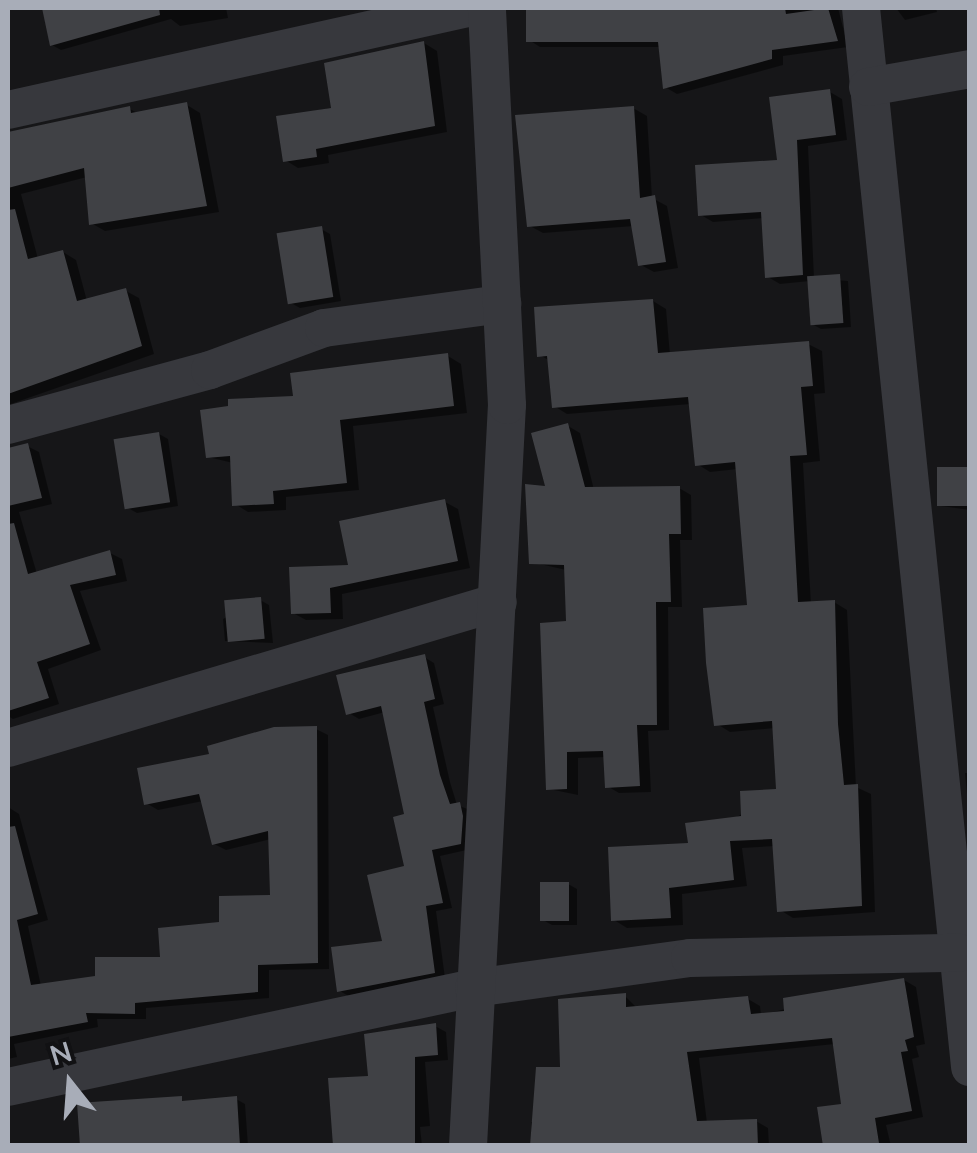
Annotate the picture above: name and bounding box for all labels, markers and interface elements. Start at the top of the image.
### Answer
north arrow [20,1033,120,1133]
text: N [46,1033,77,1076]

